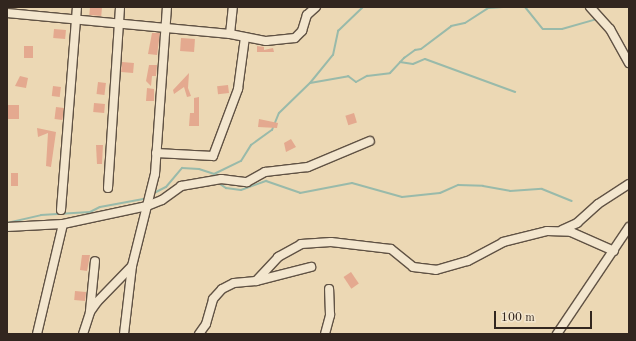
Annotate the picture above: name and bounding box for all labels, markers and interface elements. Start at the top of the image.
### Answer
scale bar [496,303,594,329]
text: 100 m [501,312,535,324]

